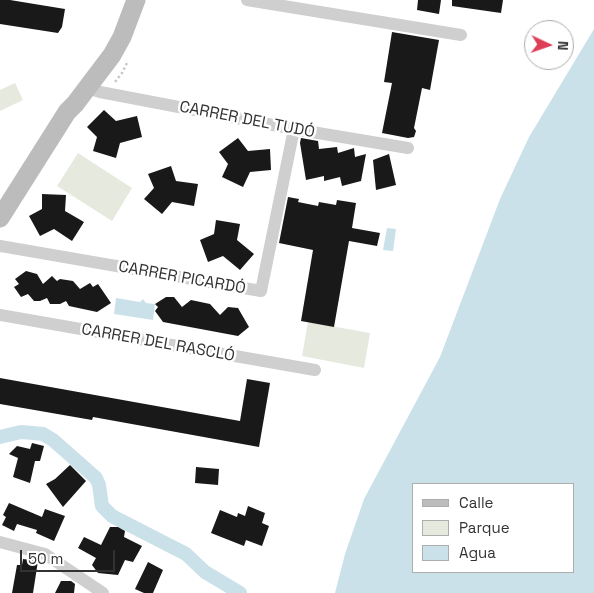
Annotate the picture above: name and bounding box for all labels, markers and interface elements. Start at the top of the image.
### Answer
north arrow [524,20,574,70]
text: N [554,41,572,51]
street label: CARRER DEL TUDÓ [178,97,316,143]
street label: CARRER PICARDÓ [117,257,247,299]
street label: CARRER DEL RASCLÓ [80,320,236,366]
legend [412,483,574,573]
text: Calle [459,493,494,512]
text: Parque [459,518,510,537]
scale bar [22,540,118,572]
text: Agua [459,543,496,562]
text: 50 m [28,549,63,568]

